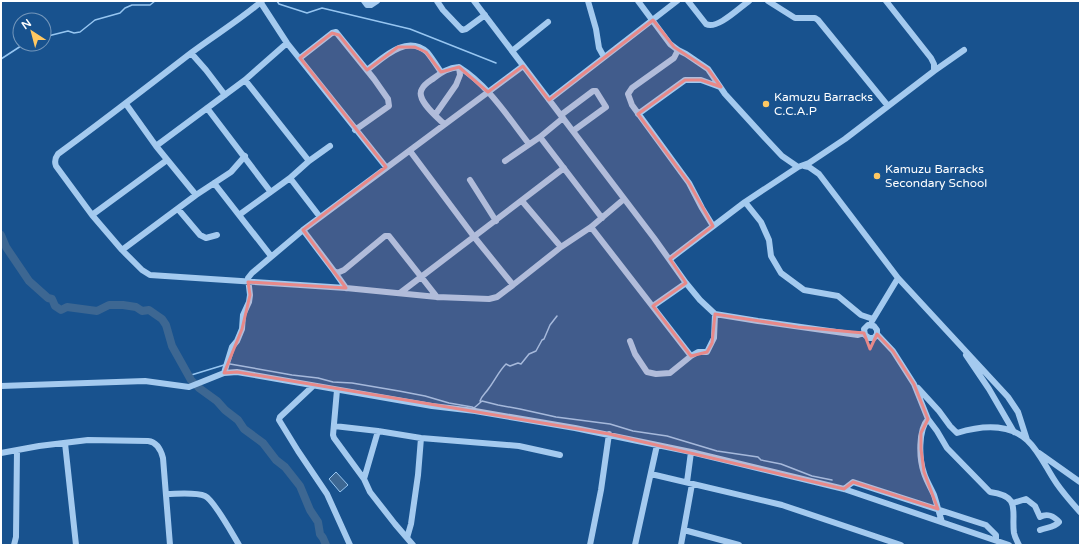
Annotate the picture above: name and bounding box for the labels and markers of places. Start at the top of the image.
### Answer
place label: Kamuzu Barracks C.C.A.P [774,90,873,118]
marker: Kamuzu Barracks C.C.A.P [761,99,771,109]
place label: Kamuzu Barracks Secondary School [885,162,987,190]
marker: Kamuzu Barracks Secondary School [872,171,882,181]

